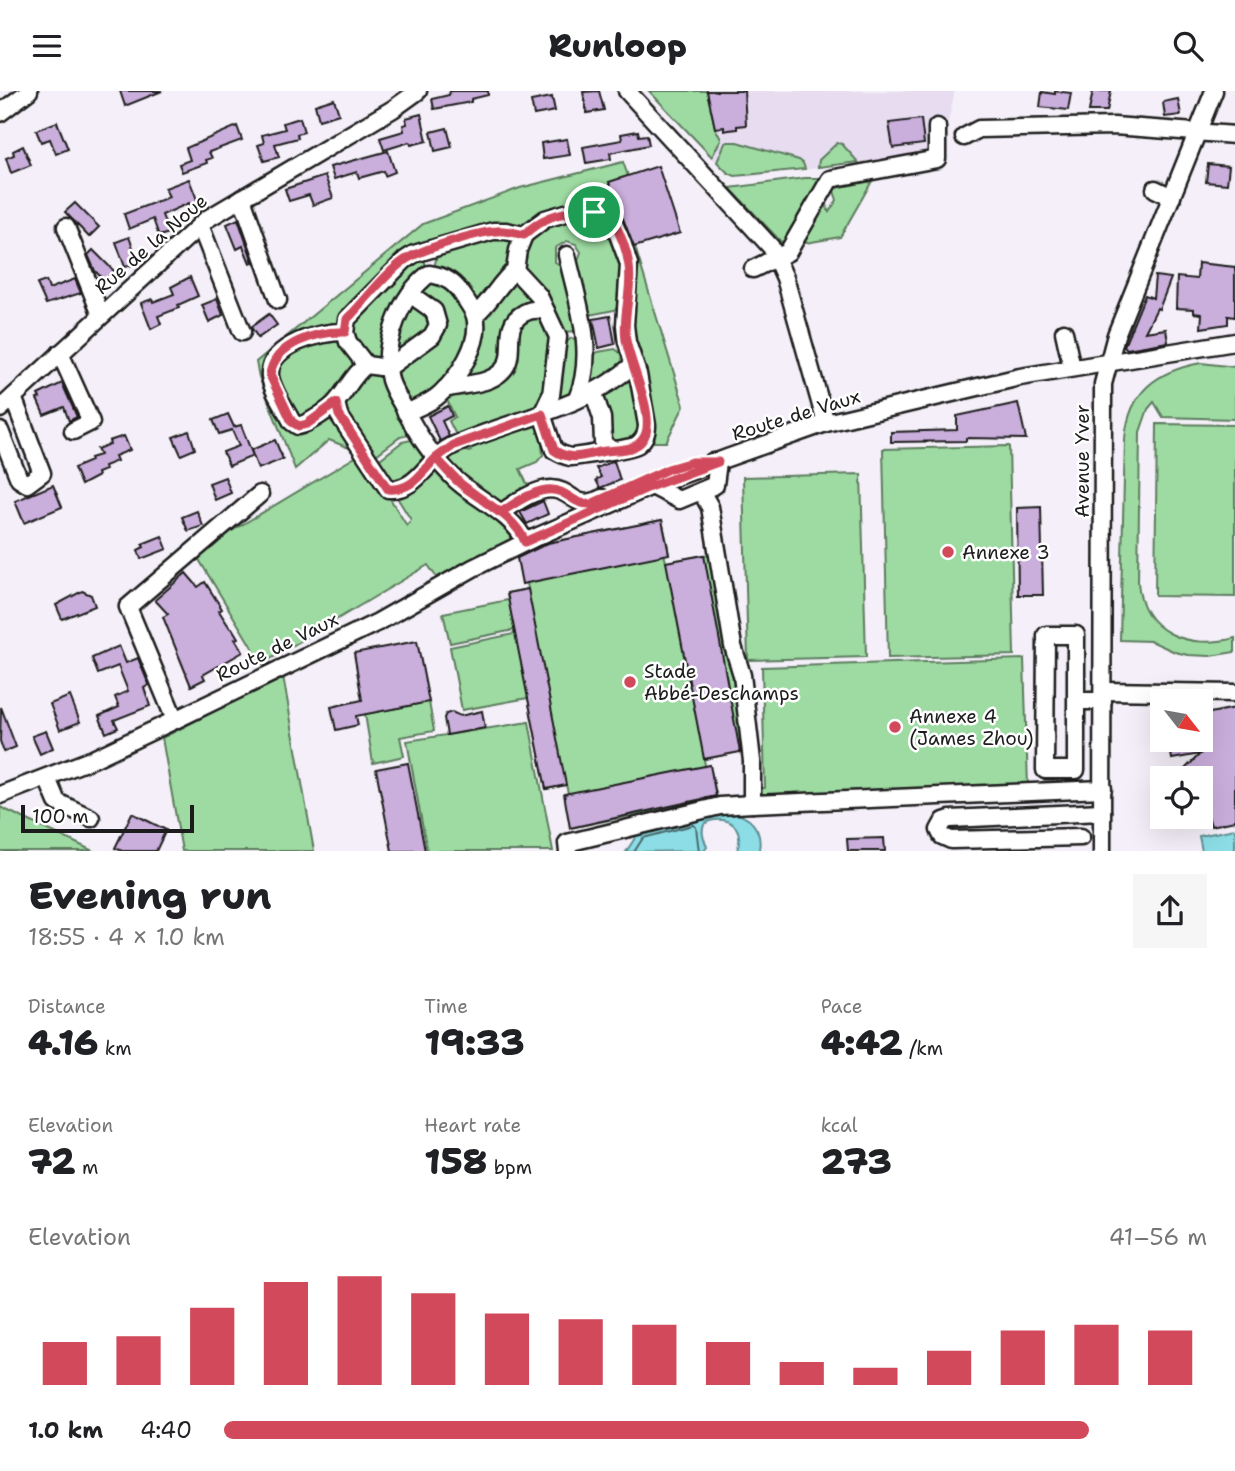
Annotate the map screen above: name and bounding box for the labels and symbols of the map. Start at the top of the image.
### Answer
pin [564,182,624,242]
street label: Rue de la Noue [90,188,212,300]
street label: Route de Vaux [729,384,863,446]
street label: Avenue Yver [1070,404,1095,518]
place label: Annexe 3 [962,540,1050,565]
marker: Annexe 3 [940,544,956,560]
street label: Route de Vaux [212,607,342,687]
place label: Stade Abbé-Deschamps [644,659,799,706]
marker: Stade Abbé-Deschamps [622,674,638,690]
north arrow [1150,689,1213,753]
place label: Annexe 4 (James Zhou) [909,704,1033,751]
marker: Annexe 4 (James Zhou) [887,719,903,735]
scale bar [21,803,194,834]

